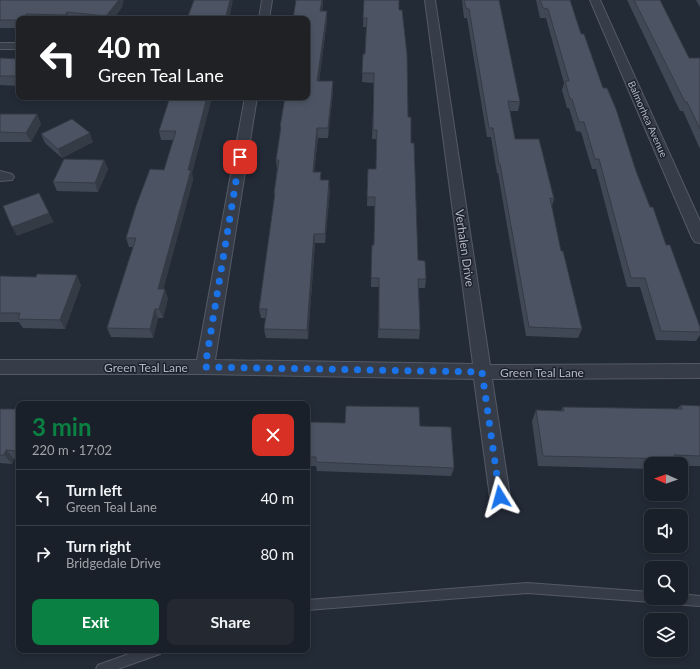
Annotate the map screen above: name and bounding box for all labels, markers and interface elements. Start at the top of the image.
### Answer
text: 40 m [98,30,161,64]
icon: left [32,32,84,84]
text: Green Teal Lane [98,64,224,86]
street label: Balmorhea Avenue [626,79,670,159]
pin [223,140,257,174]
icon: arrive [229,146,251,168]
street label: Verhalen Drive [452,208,478,288]
street label: Green Teal Lane [104,360,188,375]
street label: Green Teal Lane [500,365,584,380]
text: 3 min [32,412,92,441]
button: close [252,414,294,456]
text: 220 m · 17:02 [32,442,112,458]
north arrow [644,457,688,501]
map controls [644,457,688,657]
position arrow [479,476,521,518]
text: Turn left [66,481,122,499]
icon: left [32,487,54,509]
text: 40 m [260,489,294,507]
text: Green Teal Lane [66,499,157,515]
button: sound [644,509,688,553]
text: Turn right [66,537,131,555]
icon: right [32,543,54,565]
text: 80 m [260,545,294,563]
text: Bridgedale Drive [66,555,161,571]
button: search [644,561,688,605]
button: Exit [32,599,159,645]
button: Share [167,599,294,645]
button: layers [644,613,688,657]

